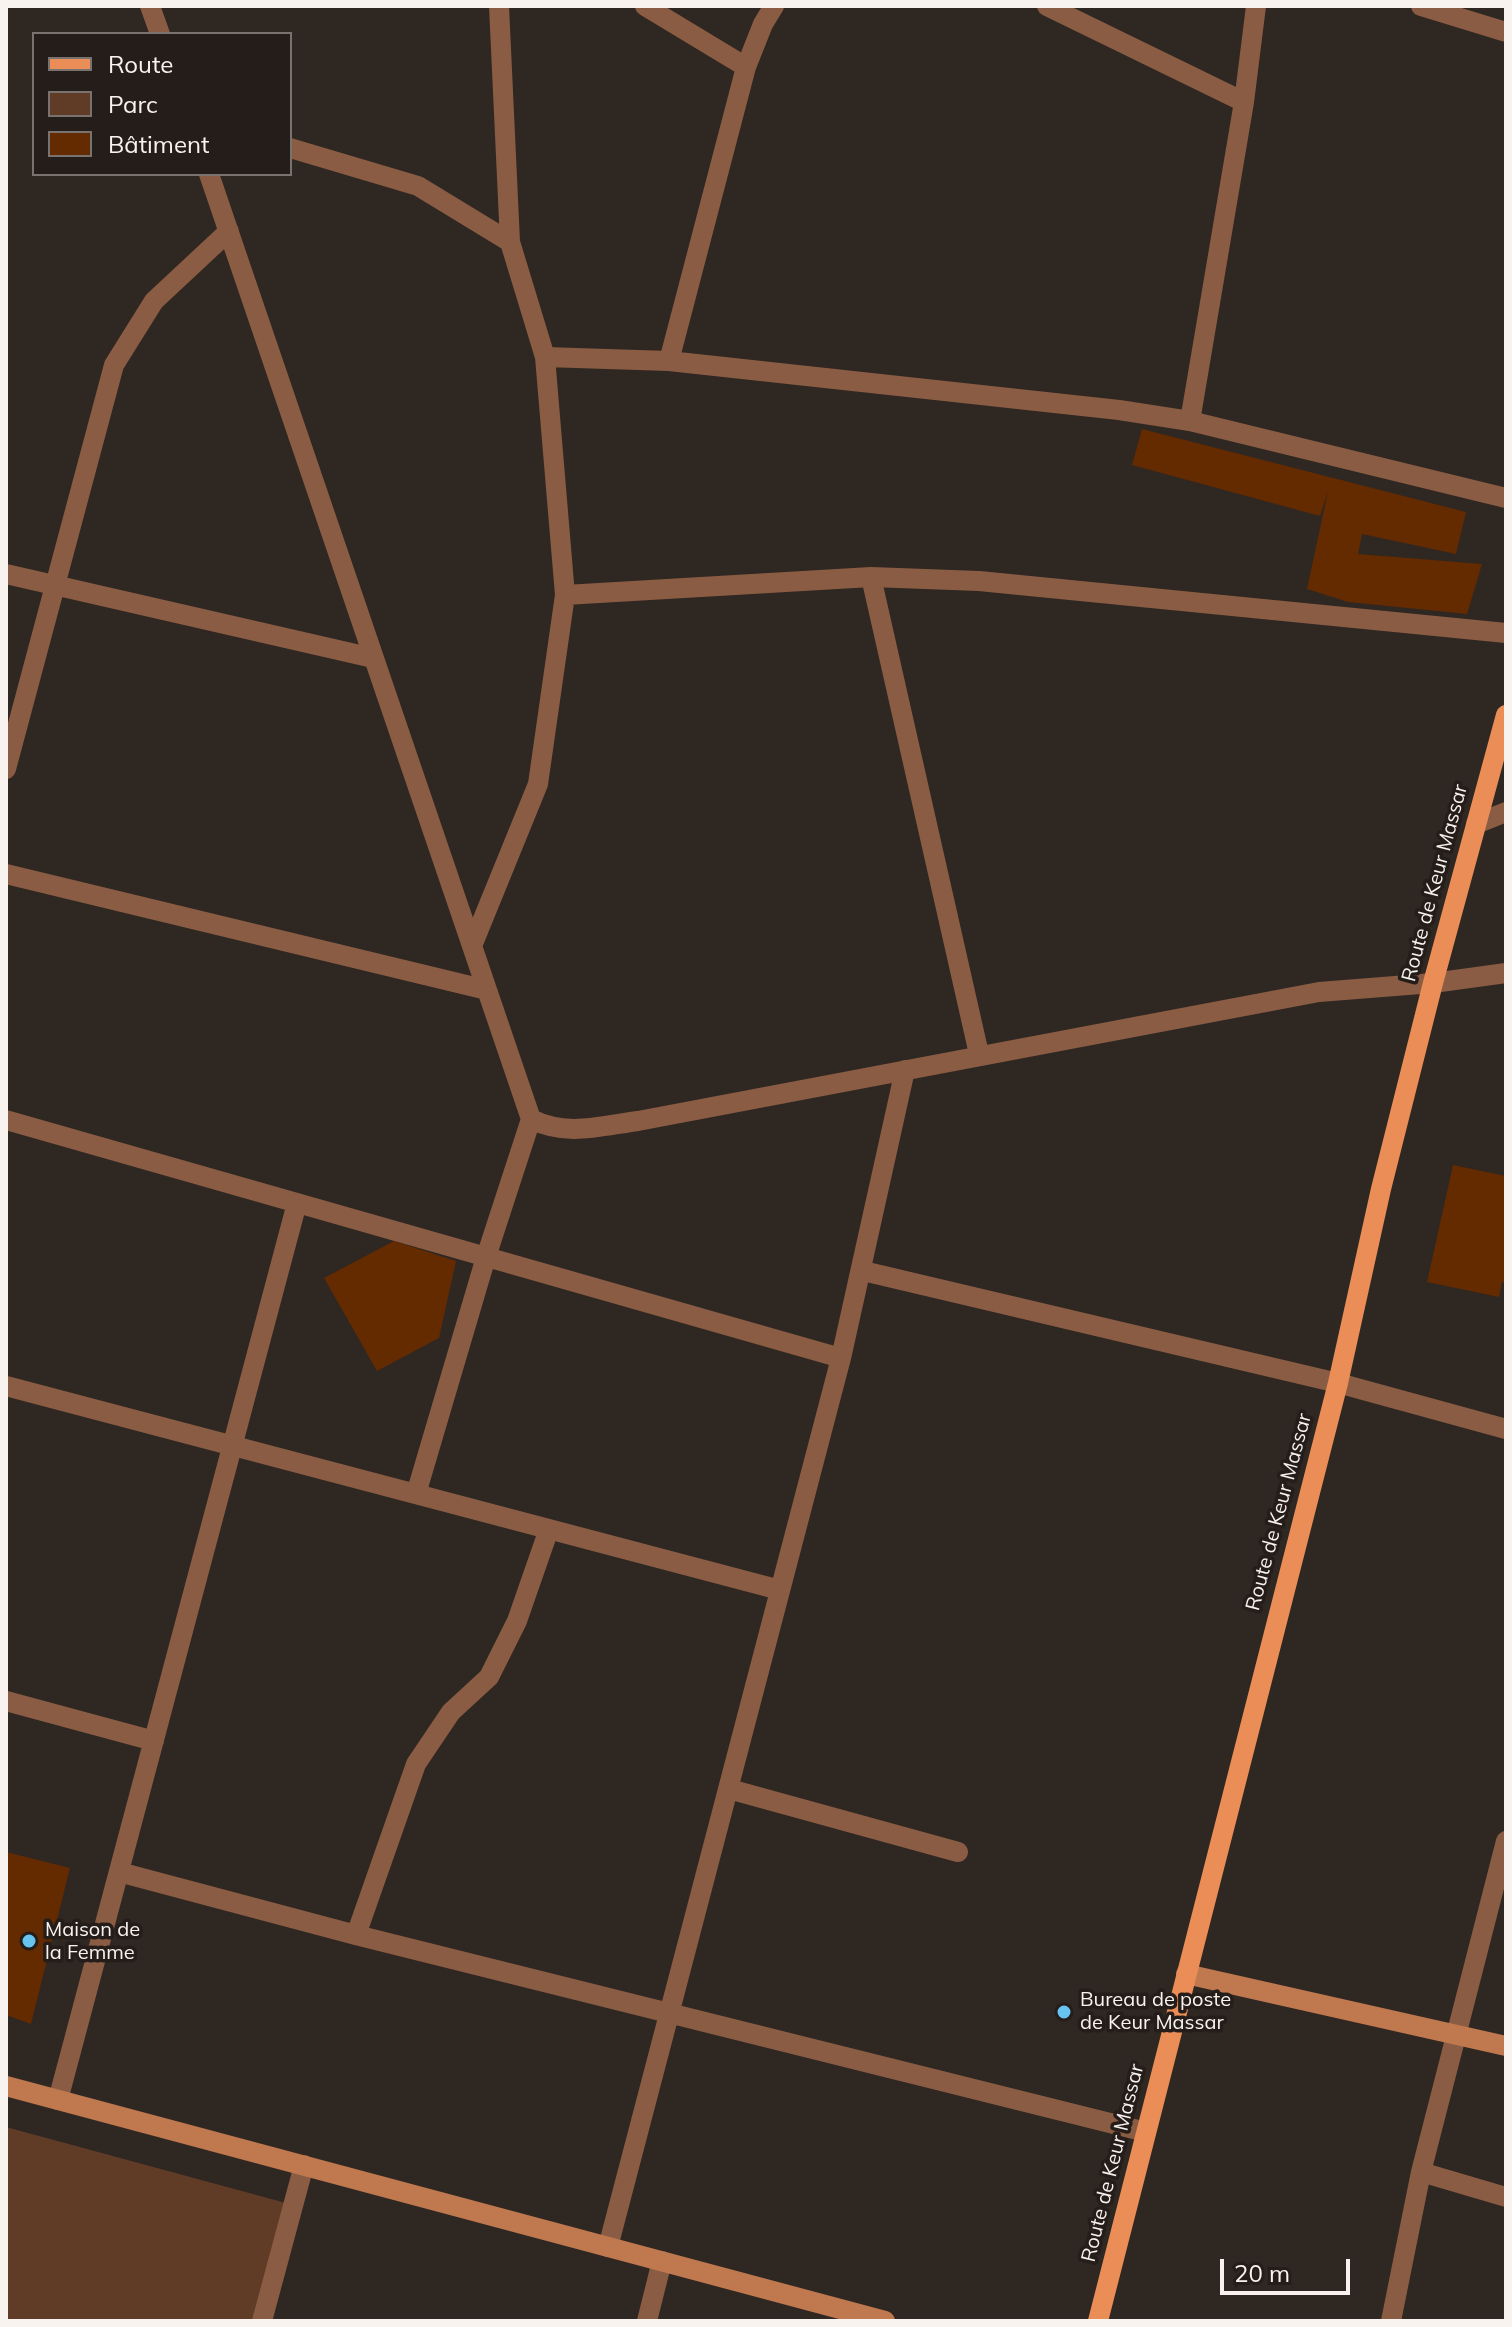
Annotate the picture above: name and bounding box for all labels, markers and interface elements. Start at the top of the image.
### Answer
legend [32,32,292,176]
text: Route [108,49,173,79]
text: Parc [108,89,158,119]
text: Bâtiment [108,129,209,159]
street label: Route de Keur Massar [1397,782,1473,984]
street label: Route de Keur Massar [1241,1411,1317,1613]
place label: Maison de la Femme [45,1918,140,1965]
marker: Maison de la Femme [20,1932,38,1950]
place label: Bureau de poste de Keur Massar [1080,1988,1231,2035]
marker: Bureau de poste de Keur Massar [1055,2003,1073,2021]
street label: Route de Keur Massar [1077,2061,1149,2265]
scale bar [1224,2243,1354,2293]
text: 20 m [1234,2258,1290,2288]

